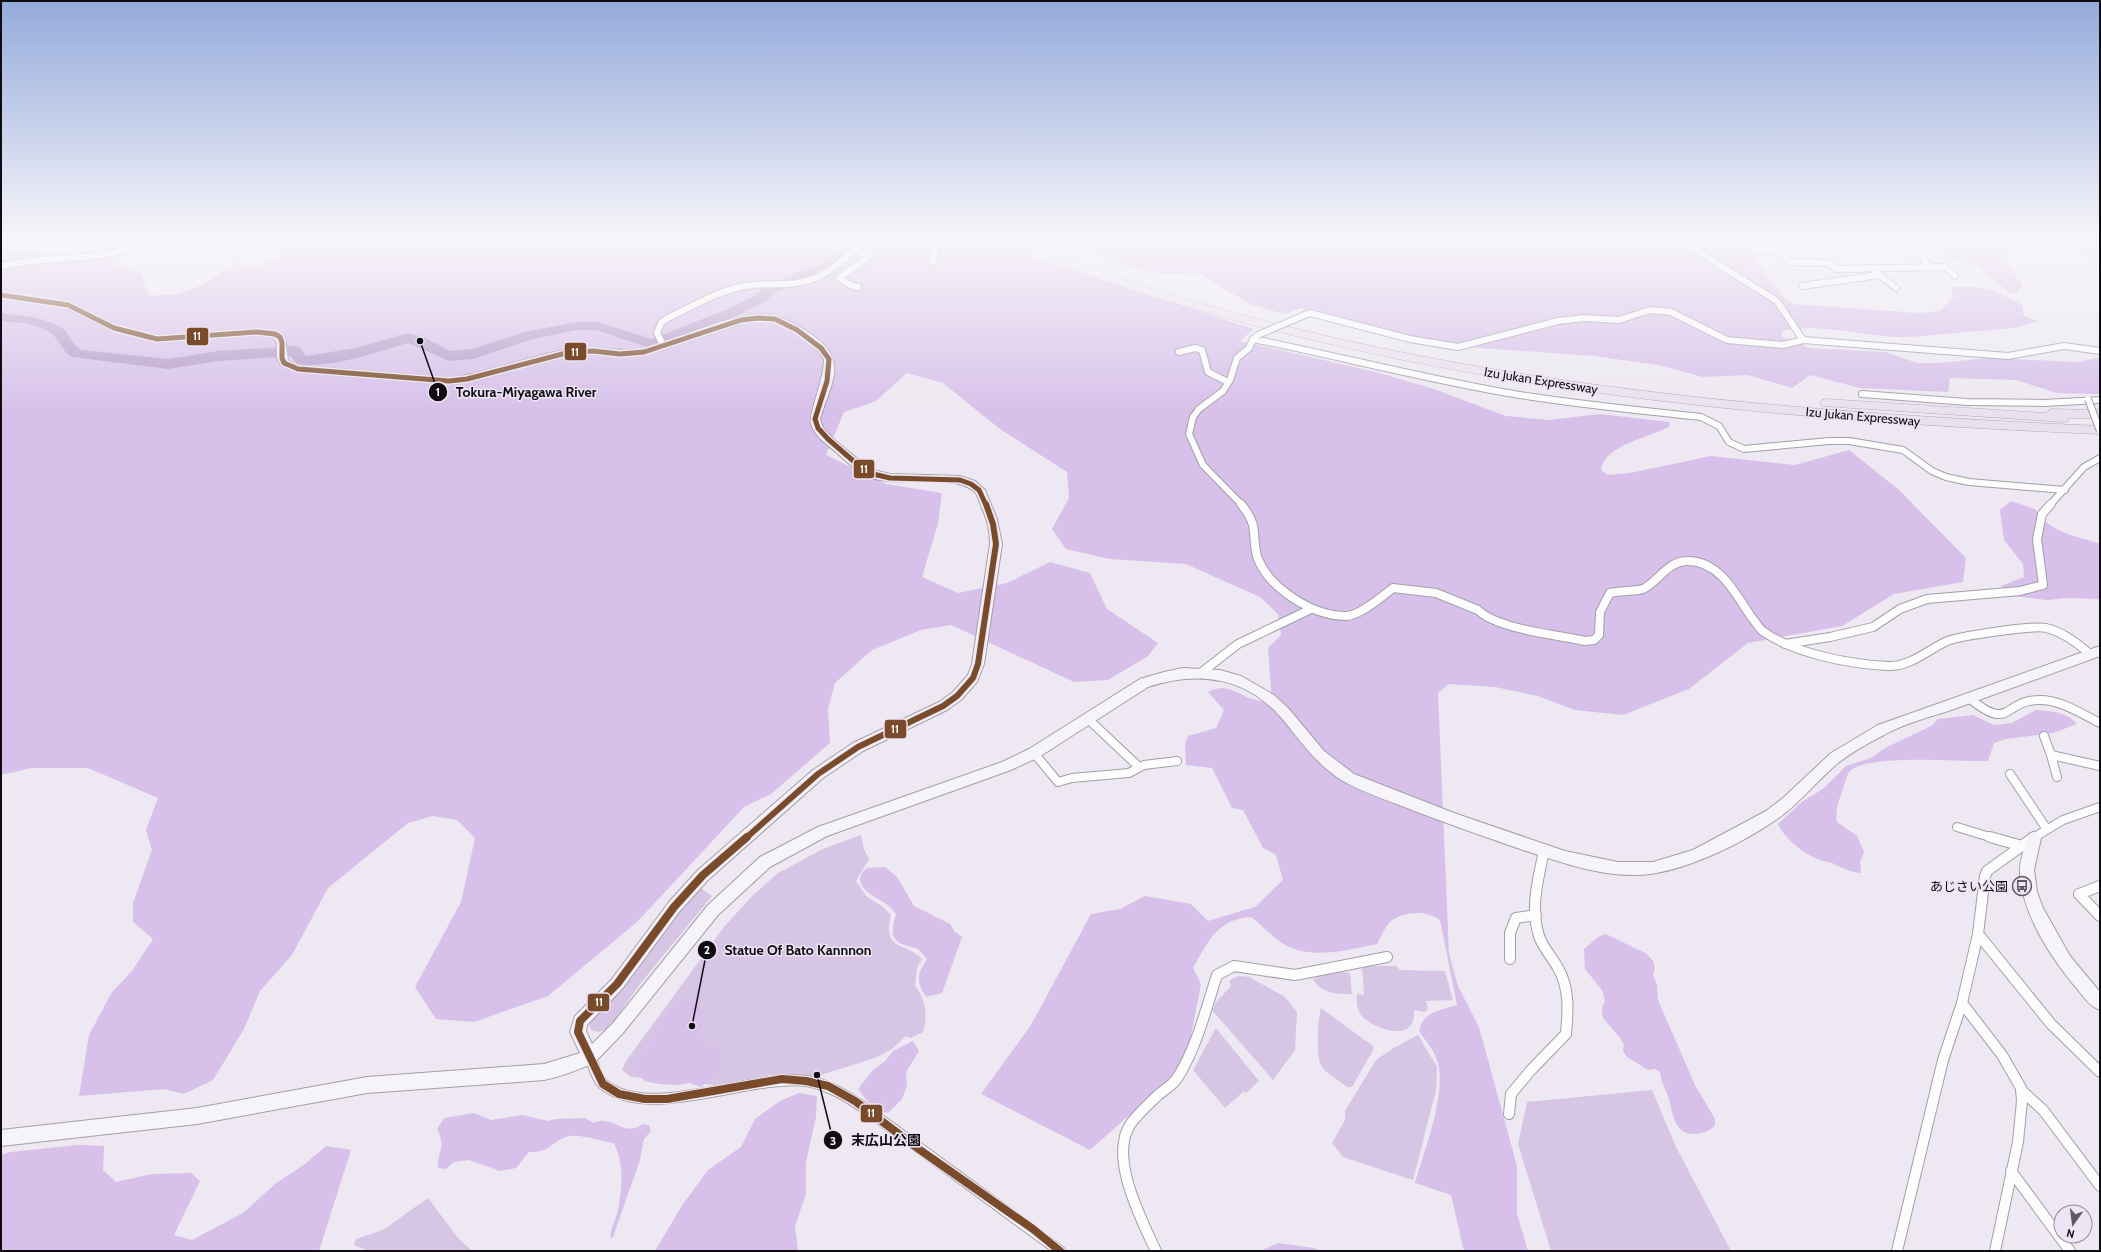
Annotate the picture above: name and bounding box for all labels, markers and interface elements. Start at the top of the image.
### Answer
line badge: 11 [186,327,209,346]
text: 11 [193,329,201,343]
line badge: 11 [564,342,587,361]
text: 11 [571,345,579,359]
street label: Izu Jukan Expressway [1483,363,1600,397]
callout: Tokura-Miyagawa River [428,379,605,405]
text: Tokura-Miyagawa River [456,383,597,401]
text: 1 [436,384,440,399]
street label: Izu Jukan Expressway [1805,403,1921,429]
line badge: 11 [853,459,875,479]
text: 11 [860,462,868,476]
line badge: 11 [884,719,907,739]
text: 11 [891,722,899,736]
bus stop icon: あじさい公園 [2011,875,2033,897]
place label: あじさい公園 [1930,878,2008,894]
callout: Statue Of Bato Kannnon [697,937,880,963]
text: Statue Of Bato Kannnon [724,941,872,959]
text: 2 [704,942,710,957]
line badge: 11 [587,993,610,1012]
text: 11 [595,995,603,1009]
line badge: 11 [860,1104,883,1123]
text: 11 [867,1106,875,1120]
callout: 末広山公園 [823,1127,929,1153]
text: 末広山公園 [851,1131,921,1149]
text: 3 [830,1133,836,1148]
north arrow [2053,1204,2093,1244]
text: N [2065,1226,2076,1241]

